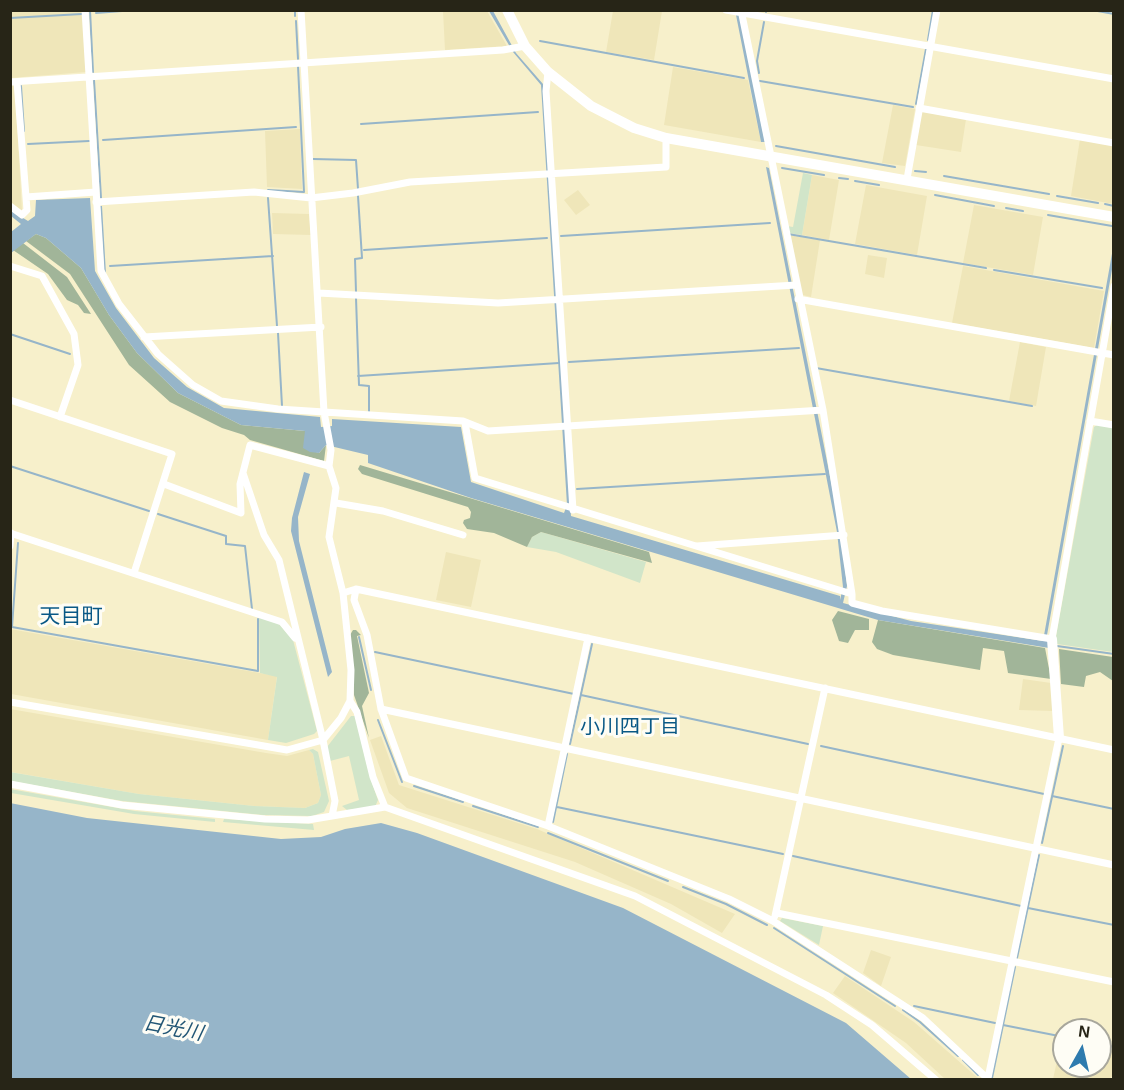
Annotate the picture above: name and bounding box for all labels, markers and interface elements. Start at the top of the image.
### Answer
district label: 天目町 [40,604,102,630]
district label: 小川四丁目 [580,715,680,739]
water label: 日光川 [141,1011,205,1047]
north arrow [1052,1018,1112,1078]
text: N [1077,1022,1091,1041]

